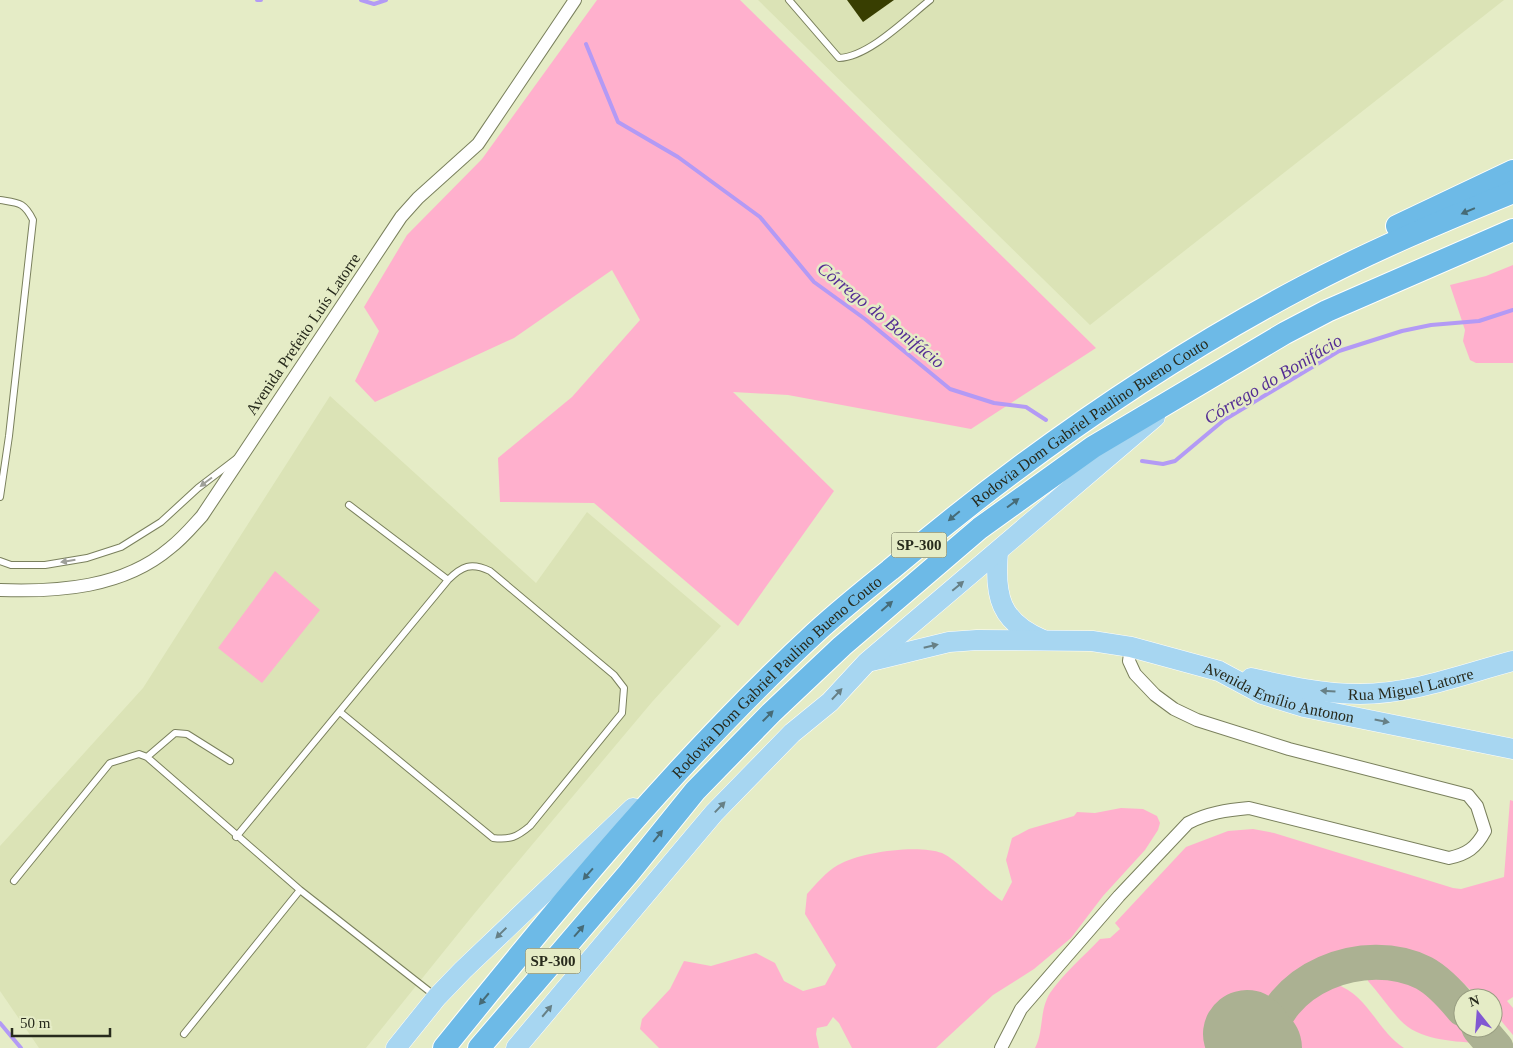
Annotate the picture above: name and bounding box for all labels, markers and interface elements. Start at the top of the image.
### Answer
one-way arrow [1460,207,1475,215]
street label: Avenida Prefeito Luís Latorre [242,250,364,418]
water label: Córrego do Bonifácio [814,258,948,372]
water label: Córrego do Bonifácio [1200,330,1346,428]
street label: Rodovia Dom Gabriel Paulino Bueno Couto [968,334,1211,509]
one-way arrow [199,477,213,487]
one-way arrow [1006,498,1019,509]
one-way arrow [947,511,960,522]
road number: SP-300 [892,532,946,558]
one-way arrow [59,558,75,566]
street label: Rodovia Dom Gabriel Paulino Bueno Couto [668,572,884,781]
one-way arrow [951,580,964,591]
one-way arrow [881,601,893,612]
one-way arrow [924,642,939,650]
street label: Avenida Emílio Antonon [1201,659,1356,725]
street label: Rua Miguel Latorre [1348,664,1475,703]
one-way arrow [1320,687,1336,695]
one-way arrow [831,689,843,701]
one-way arrow [762,711,774,723]
one-way arrow [1374,718,1390,726]
one-way arrow [714,801,726,813]
one-way arrow [653,830,664,843]
one-way arrow [582,867,594,879]
one-way arrow [573,926,585,938]
one-way arrow [495,927,507,939]
road number: SP-300 [526,948,580,974]
north arrow [1453,988,1503,1038]
one-way arrow [479,992,490,1005]
text: N [1467,992,1481,1010]
one-way arrow [542,1004,553,1017]
scale bar [12,1006,110,1038]
text: 50 m [20,1015,51,1031]

